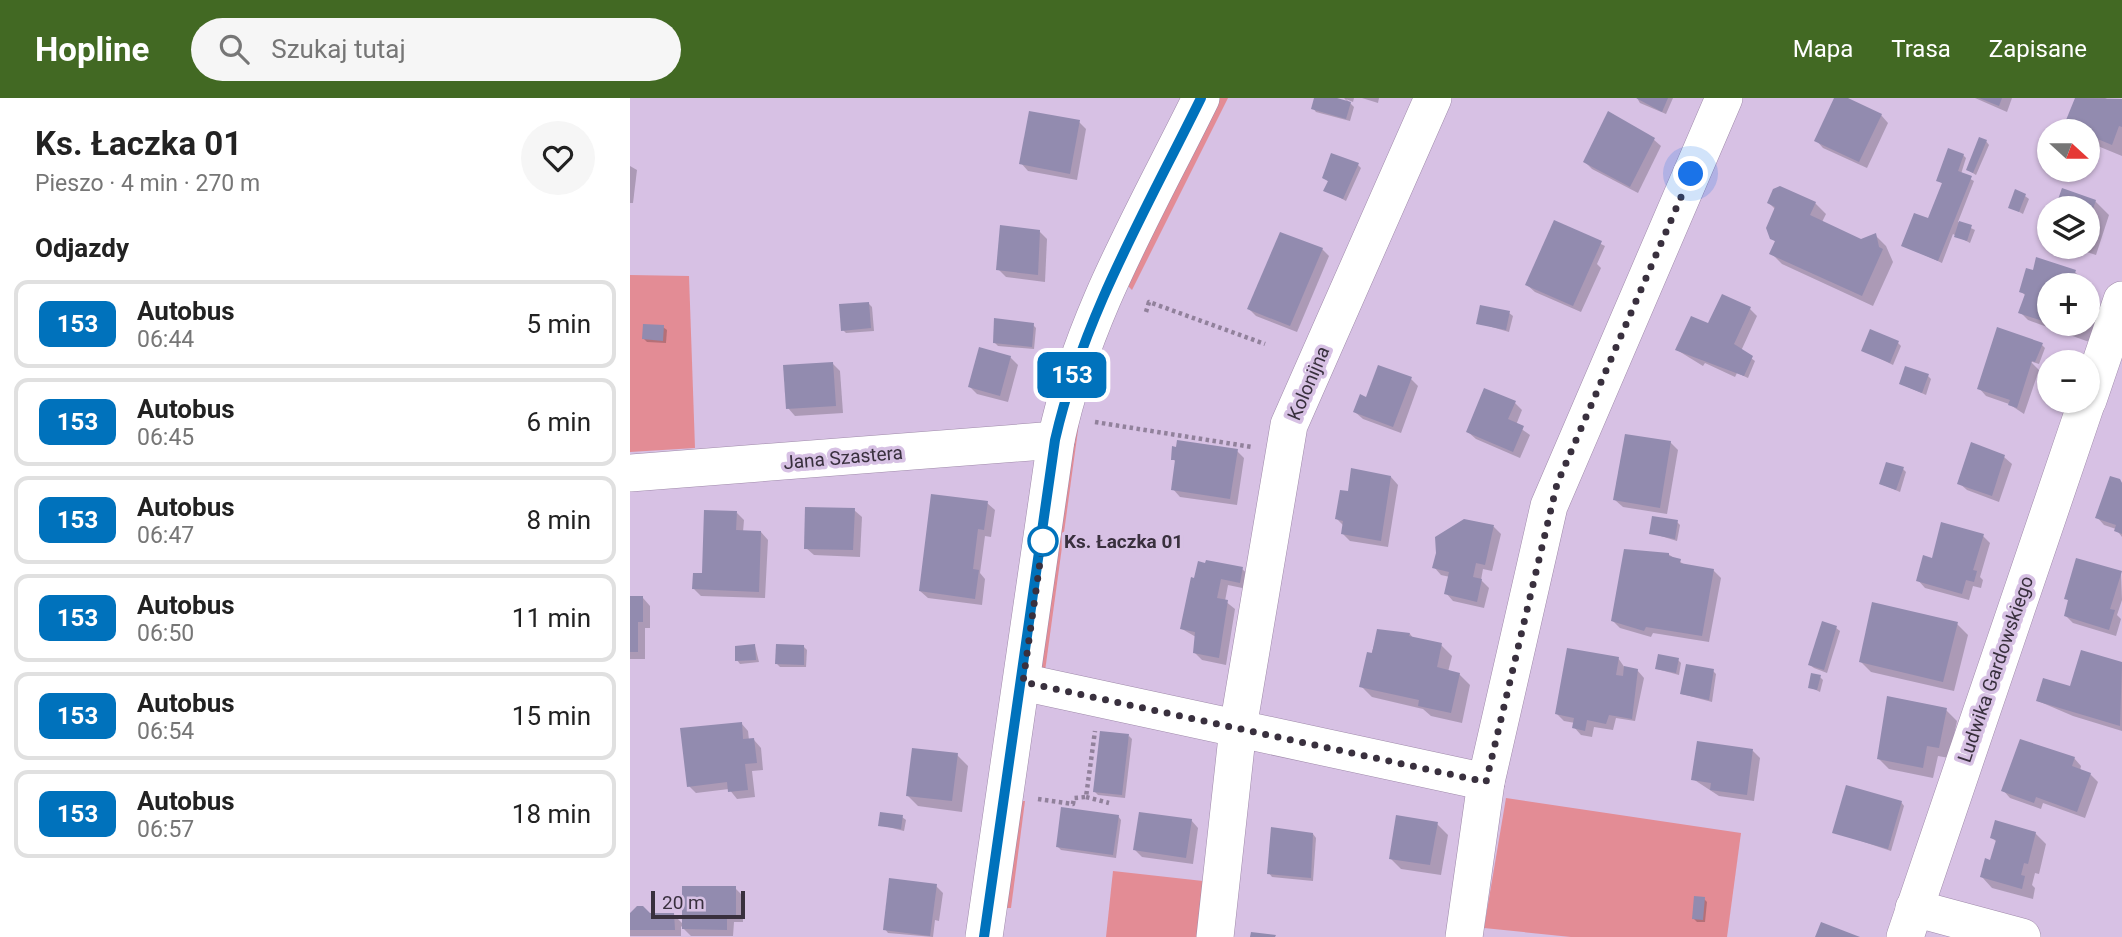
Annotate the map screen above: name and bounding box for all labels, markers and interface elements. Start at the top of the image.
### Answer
search box [191,18,681,81]
text: Hopline [35,30,149,69]
icon: search [215,30,253,68]
text: Szukaj tutaj [271,34,406,64]
text: Mapa [1793,35,1853,63]
text: Trasa [1891,35,1951,63]
text: Zapisane [1989,35,2087,63]
north arrow [2037,119,2100,182]
map controls [2037,119,2100,413]
button: heart [521,121,595,195]
text: Ks. Łaczka 01 [35,124,242,163]
your location [1673,156,1708,191]
text: Pieszo · 4 min · 270 m [35,170,260,197]
button: layers [2037,196,2100,259]
text: Odjazdy [35,233,129,263]
button: + [2037,273,2100,336]
text: Autobus [137,296,235,326]
text: 5 min [526,309,591,339]
text: 153 [57,310,98,338]
text: 06:44 [137,326,194,353]
street label: Kolonijna [1283,343,1334,424]
button: − [2037,350,2100,413]
line badge: 153 [1032,352,1112,398]
text: 153 [1051,361,1093,389]
text: Autobus [137,394,235,424]
text: 6 min [526,407,591,437]
text: 153 [57,408,98,436]
text: 06:45 [137,424,194,451]
street label: Jana Szastera [782,441,904,474]
text: Autobus [137,492,235,522]
text: 8 min [526,505,591,535]
text: 153 [57,506,98,534]
text: 06:47 [137,522,194,549]
marker: Ks. Łaczka 01 [1028,526,1058,556]
place label: Ks. Łaczka 01 [1064,530,1183,553]
street label: Ludwika Gardowskiego [1953,573,2038,765]
text: Autobus [137,590,235,620]
text: 11 min [512,603,591,633]
text: 153 [57,604,98,632]
text: 06:50 [137,620,194,647]
text: Autobus [137,688,235,718]
text: 15 min [512,701,591,731]
text: 153 [57,702,98,730]
text: 06:54 [137,718,194,745]
text: Autobus [137,786,235,816]
text: 18 min [512,799,591,829]
text: 153 [57,800,98,828]
text: 06:57 [137,816,194,843]
scale bar [651,888,746,920]
text: 20 m [662,891,705,914]

